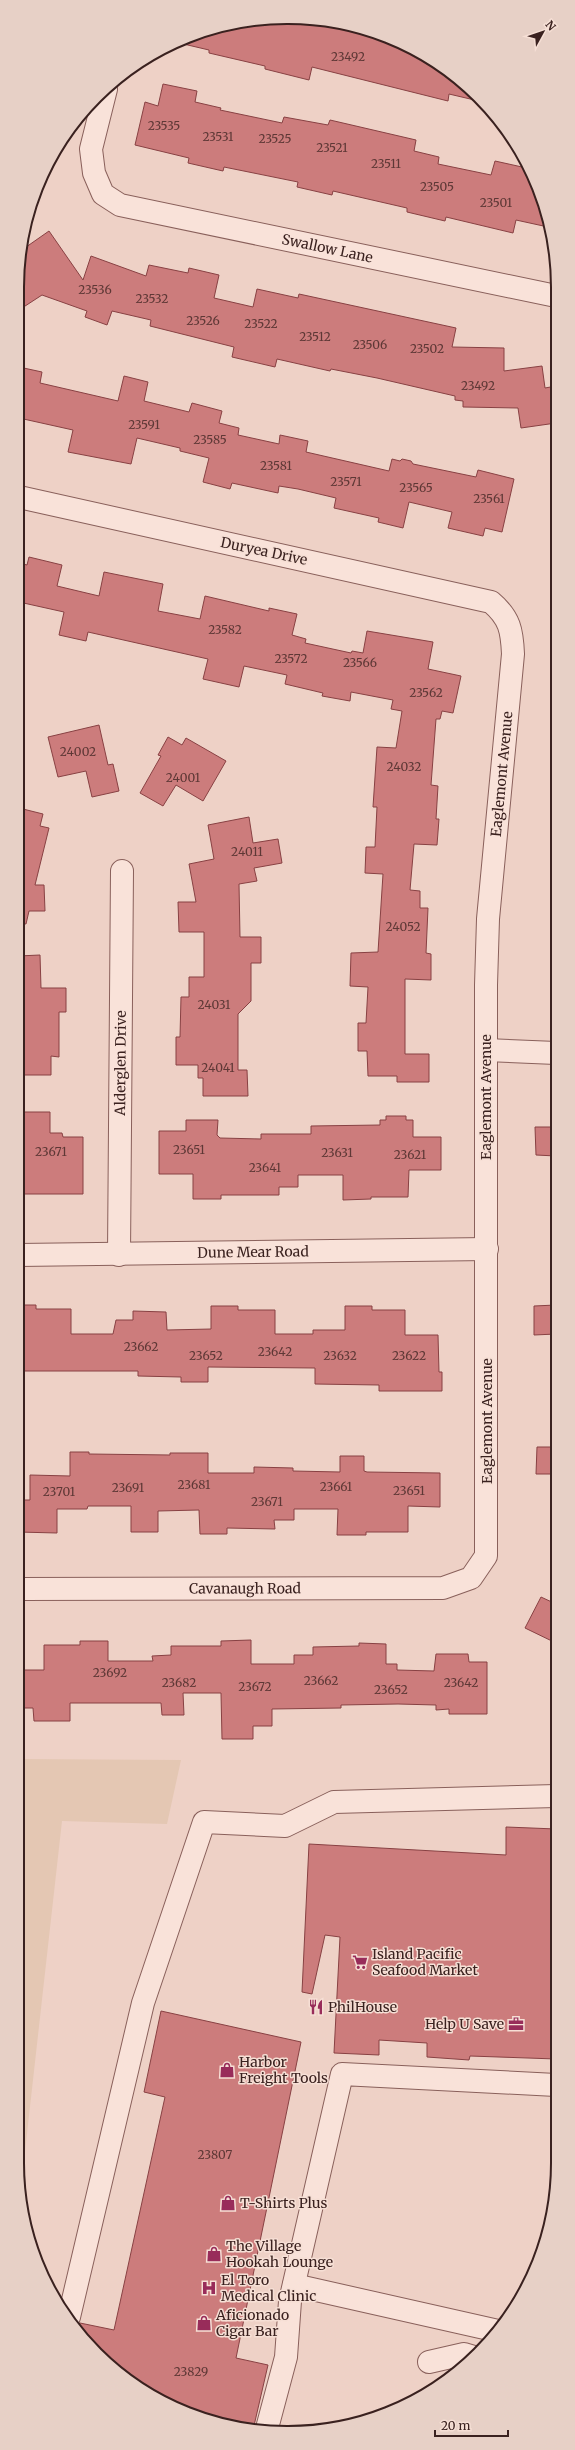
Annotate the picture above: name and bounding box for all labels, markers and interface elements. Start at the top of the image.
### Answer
north arrow [523,12,563,52]
text: N [543,18,559,34]
house number: 23492 [331,49,365,64]
house number: 23535 [148,118,180,133]
house number: 23531 [202,129,234,144]
house number: 23525 [258,131,292,146]
house number: 23521 [316,140,348,155]
house number: 23511 [371,156,401,171]
house number: 23505 [420,179,454,194]
house number: 23501 [480,195,513,210]
street label: Swallow Lane [280,230,375,267]
house number: 23536 [78,282,112,297]
house number: 23532 [136,291,168,306]
house number: 23526 [186,313,220,328]
house number: 23522 [244,316,278,331]
house number: 23512 [299,329,331,344]
house number: 23506 [353,337,387,352]
house number: 23502 [410,341,444,356]
house number: 23492 [461,378,495,393]
house number: 23591 [128,417,160,432]
house number: 23585 [193,432,227,447]
house number: 23581 [260,458,292,473]
house number: 23571 [330,474,362,489]
house number: 23565 [399,480,433,495]
house number: 23561 [473,491,505,506]
street label: Duryea Drive [219,533,309,569]
house number: 23582 [208,622,242,637]
house number: 23572 [274,651,308,666]
house number: 23566 [343,655,377,670]
house number: 23562 [409,685,443,700]
street label: Eaglemont Avenue [487,710,517,838]
house number: 24002 [60,744,96,759]
house number: 24032 [387,759,421,774]
house number: 24001 [166,770,201,785]
house number: 24011 [231,844,263,859]
house number: 24052 [385,919,421,934]
house number: 24031 [197,997,231,1012]
street label: Alderglen Drive [111,1010,130,1117]
street label: Eaglemont Avenue [477,1034,495,1160]
house number: 24041 [201,1060,235,1075]
house number: 23651 [173,1142,206,1157]
house number: 23671 [35,1144,67,1159]
house number: 23631 [321,1145,353,1160]
house number: 23621 [394,1147,427,1162]
house number: 23641 [249,1160,282,1175]
street label: Dune Mear Road [197,1242,309,1262]
house number: 23662 [124,1339,158,1354]
house number: 23642 [258,1344,292,1359]
house number: 23652 [189,1348,223,1363]
house number: 23632 [323,1348,357,1363]
house number: 23622 [392,1348,426,1363]
street label: Eaglemont Avenue [478,1358,496,1484]
house number: 23681 [178,1477,211,1492]
house number: 23661 [320,1479,353,1494]
house number: 23691 [112,1480,145,1495]
house number: 23651 [393,1483,426,1498]
house number: 23701 [43,1484,76,1499]
house number: 23671 [251,1494,283,1509]
street label: Cavanaugh Road [189,1579,302,1598]
house number: 23692 [93,1665,127,1680]
house number: 23662 [304,1673,338,1688]
house number: 23682 [162,1675,196,1690]
house number: 23642 [444,1675,478,1690]
house number: 23672 [238,1679,272,1694]
house number: 23652 [374,1682,408,1697]
place label: Island Pacific Seafood Market [372,1945,478,1979]
supermarket icon: Island Pacific Seafood Market [351,1953,369,1971]
restaurant icon: PhilHouse [307,1998,325,2016]
place label: PhilHouse [328,1998,397,2016]
place label: Help U Save [425,2015,504,2033]
office icon: Help U Save [507,2015,525,2033]
place label: Harbor Freight Tools [239,2053,328,2087]
shop icon: Harbor Freight Tools [218,2061,236,2079]
house number: 23807 [198,2147,233,2162]
shop icon: T-Shirts Plus [219,2194,237,2212]
place label: T-Shirts Plus [240,2194,328,2212]
place label: The Village Hookah Lounge [226,2237,333,2271]
shop icon: The Village Hookah Lounge [205,2245,223,2263]
place label: El Toro Medical Clinic [221,2271,316,2305]
hospital icon: El Toro Medical Clinic [200,2279,218,2297]
place label: Aficionado Cigar Bar [215,2306,289,2340]
shop icon: Aficionado Cigar Bar [195,2314,213,2332]
house number: 23829 [174,2364,208,2379]
scale bar [435,2412,508,2438]
text: 20 m [441,2418,470,2433]

